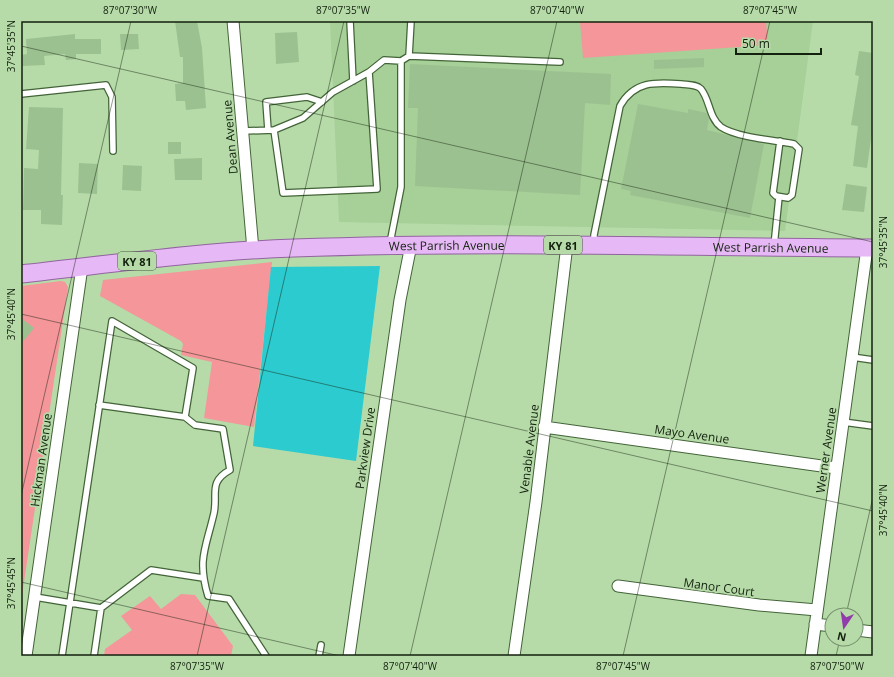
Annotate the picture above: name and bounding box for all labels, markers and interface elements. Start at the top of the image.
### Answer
text: 87°07'30"W [103,3,158,17]
text: 87°07'35"W [316,3,371,17]
text: 87°07'40"W [530,3,585,17]
text: 87°07'45"W [743,3,798,17]
text: 37°45'35"N [4,20,18,72]
scale bar [736,30,821,56]
text: 50 m [742,35,770,52]
street label: Dean Avenue [218,99,242,175]
text: 37°45'35"N [876,216,890,268]
street label: West Parrish Avenue [389,236,505,254]
road number: KY 81 [544,236,582,254]
street label: West Parrish Avenue [713,238,829,256]
road number: KY 81 [118,252,156,270]
text: 37°45'40"N [4,288,18,340]
street label: Venable Avenue [515,403,543,495]
street label: Parkview Drive [351,406,379,490]
street label: Werner Avenue [812,406,840,494]
street label: Hickman Avenue [26,412,56,508]
street label: Mayo Avenue [653,420,731,448]
text: 37°45'40"N [876,484,890,536]
text: 37°45'45"N [4,557,18,609]
street label: Manor Court [682,574,756,600]
north arrow [824,607,864,647]
text: N [836,629,848,646]
text: 87°07'35"W [170,659,225,673]
text: 87°07'40"W [383,659,438,673]
text: 87°07'45"W [596,659,651,673]
text: 87°07'50"W [810,659,865,673]

